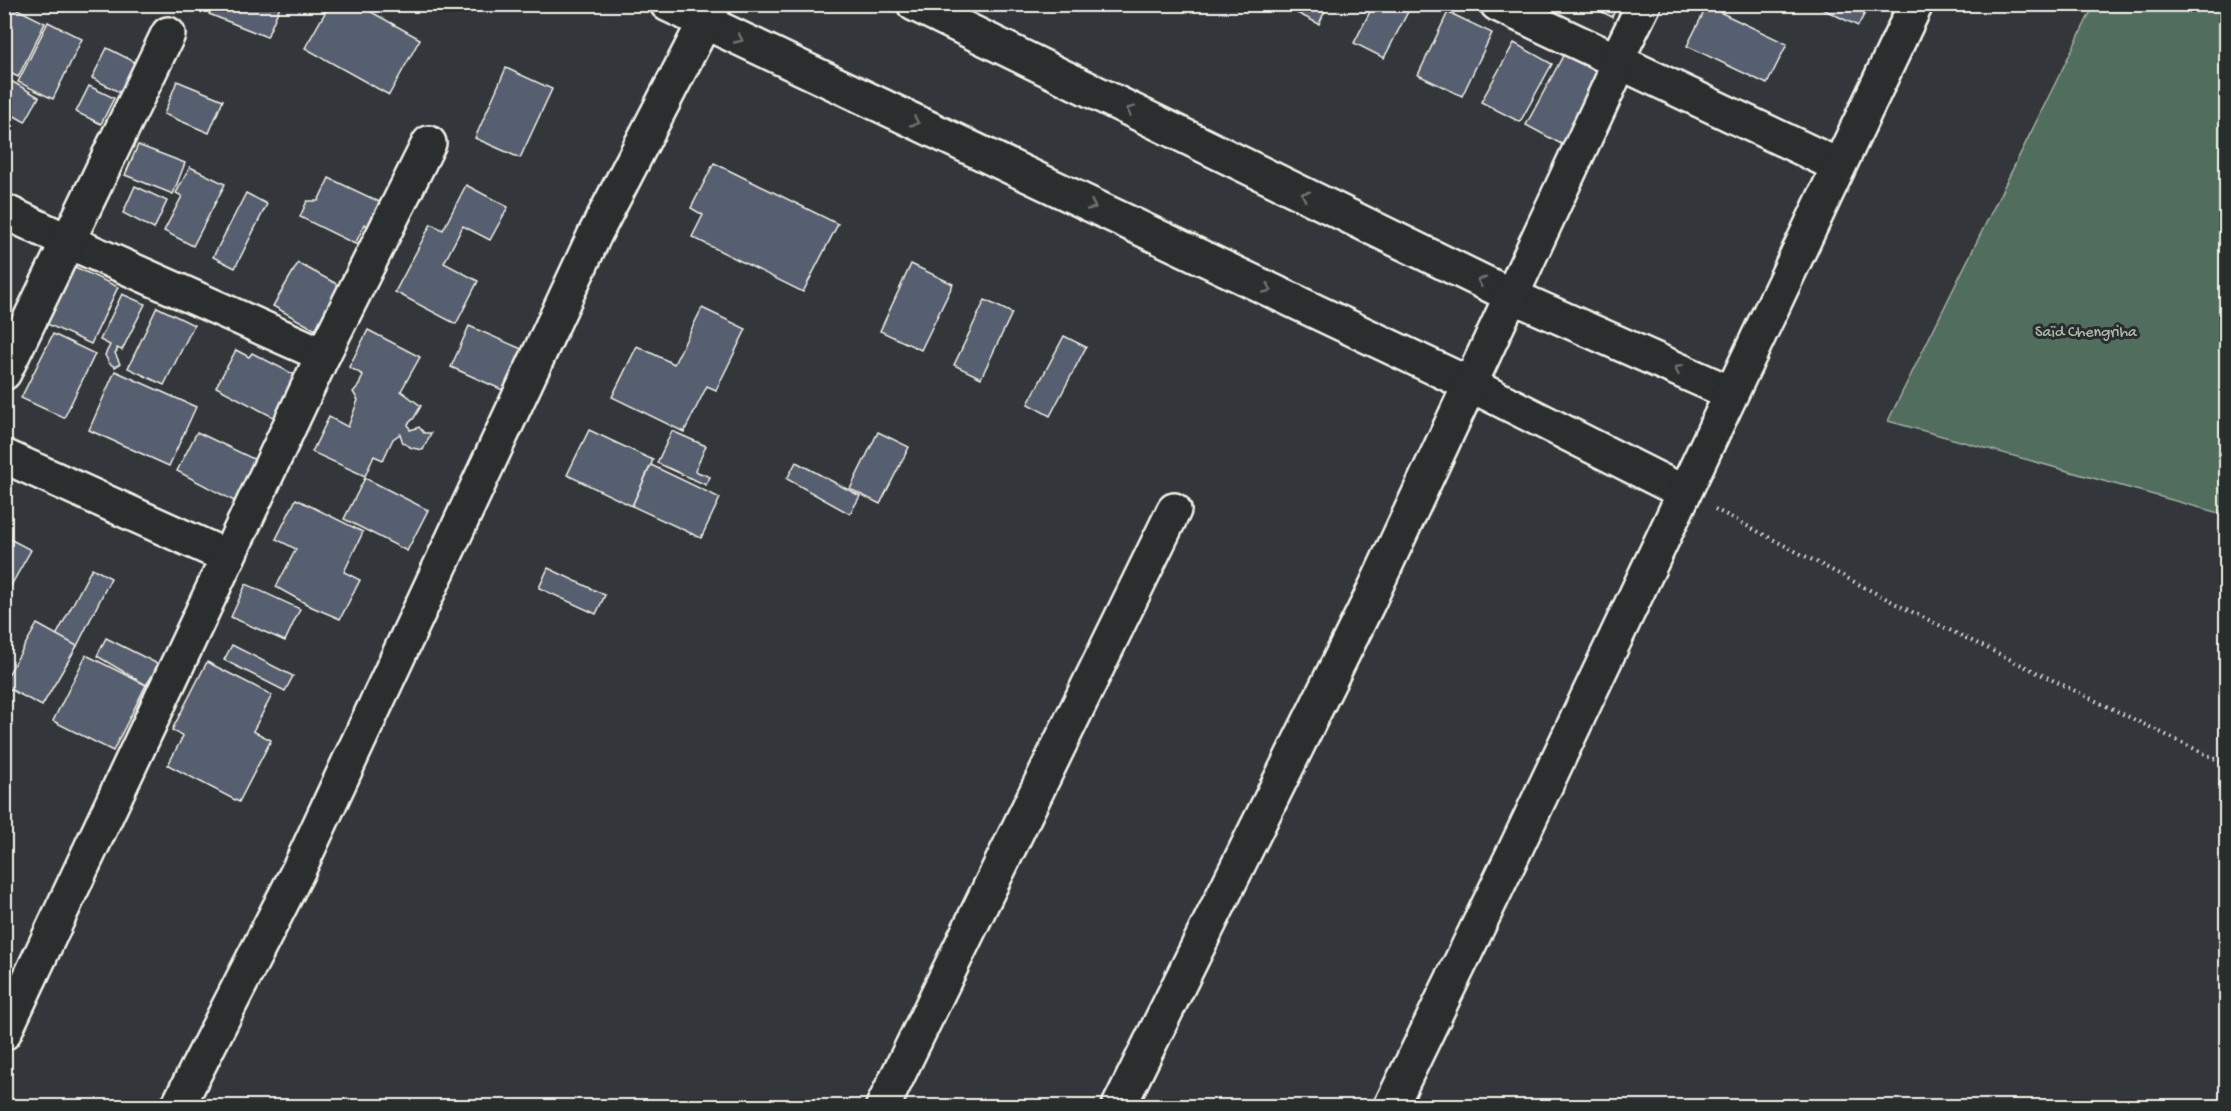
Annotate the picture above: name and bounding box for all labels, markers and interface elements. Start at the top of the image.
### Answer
one-way arrow [733,32,744,44]
one-way arrow [1126,105,1137,117]
one-way arrow [909,115,920,127]
one-way arrow [1301,191,1312,203]
one-way arrow [1085,198,1096,210]
one-way arrow [1476,276,1487,288]
one-way arrow [1261,282,1272,294]
park label: Saïd Chengriha [2035,324,2138,343]
one-way arrow [1673,365,1684,377]

